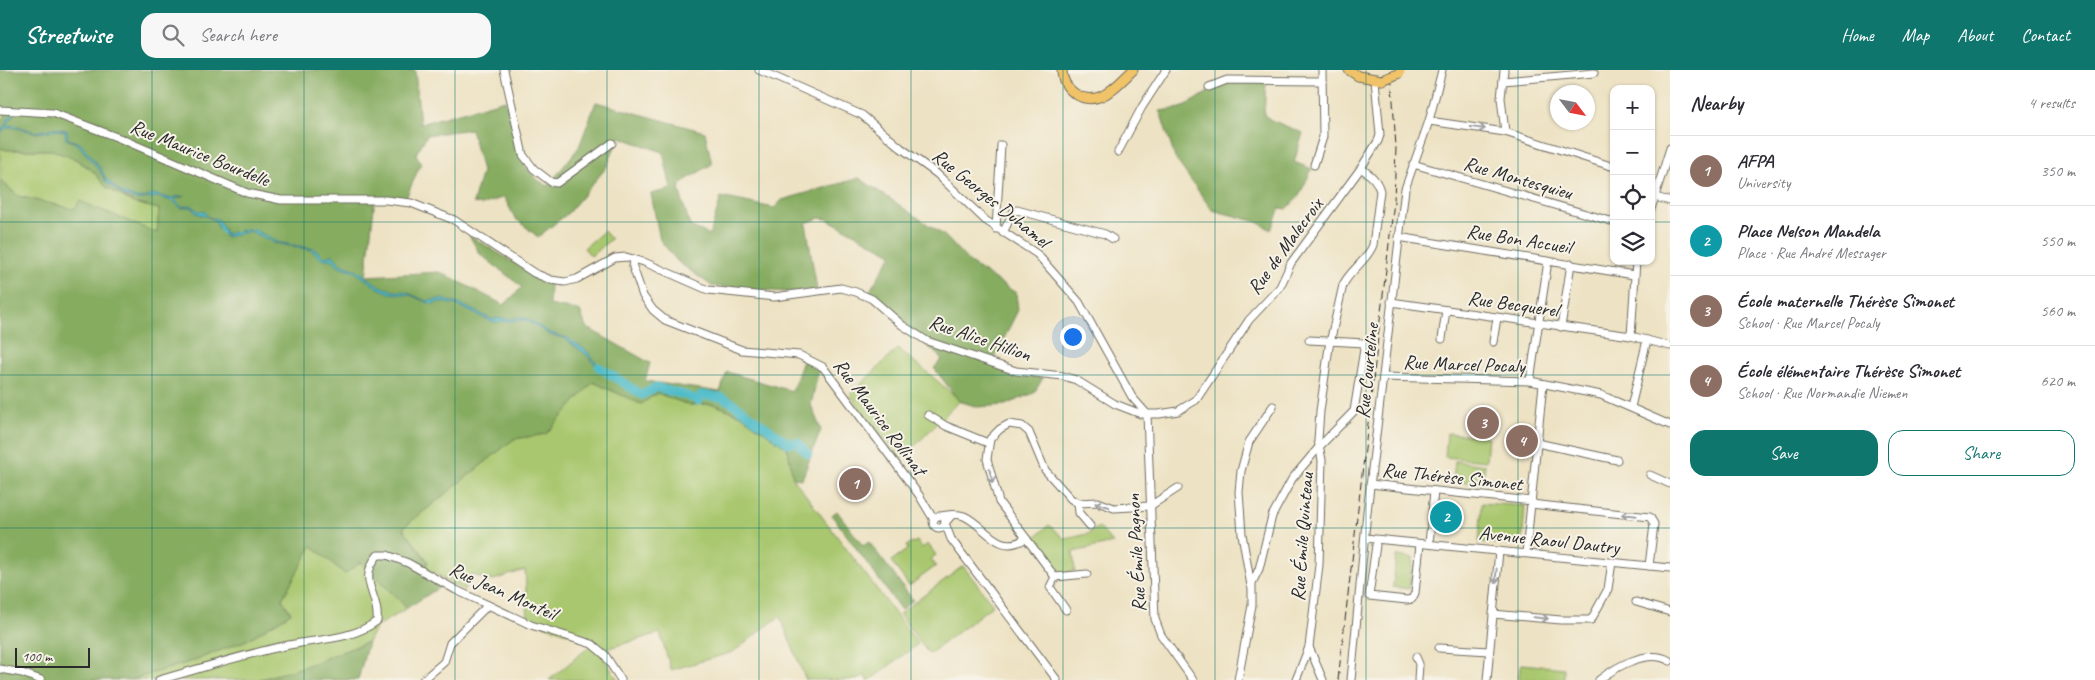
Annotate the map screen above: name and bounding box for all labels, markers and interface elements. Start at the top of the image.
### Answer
search box [141,13,491,58]
text: Streetwise [25,20,111,50]
icon: search [159,21,187,49]
text: Search here [199,23,277,47]
text: Home [1841,24,1874,46]
text: Map [1902,24,1929,46]
text: About [1957,24,1993,46]
text: Contact [2021,24,2070,46]
north arrow [1550,85,1595,130]
map controls [1610,85,1655,265]
button: + [1610,85,1655,130]
text: Nearby [1690,90,1743,116]
text: 4 results [2028,93,2075,113]
street label: Rue Maurice Bourdelle [127,114,275,193]
one-way arrow [1469,124,1485,134]
button: − [1610,130,1655,175]
street label: Rue Georges Duhamel [927,143,1058,255]
text: AFPA [1737,149,1773,173]
street label: Rue Montesquieu [1461,151,1577,206]
text: 1 [1702,161,1710,181]
text: 350 m [2041,161,2075,181]
text: University [1737,173,1790,193]
button: locate [1610,175,1655,220]
street label: Rue de Malecroix [1242,191,1330,299]
street label: Rue Bon Accueil [1465,218,1577,260]
text: Place Nelson Mandela [1737,219,1879,243]
button: layers [1610,220,1655,265]
text: 2 [1702,231,1710,251]
text: 550 m [2041,231,2075,251]
text: Place · Rue André Messager [1737,243,1886,263]
street label: Rue Becquerel [1466,285,1563,323]
text: École maternelle Thérèse Simonet [1737,289,1954,313]
text: 3 [1702,301,1710,321]
text: 560 m [2041,301,2075,321]
street label: Rue Alice Hillion [926,309,1035,367]
text: School · Rue Marcel Pocaly [1737,313,1879,333]
street label: Rue Courteline [1350,321,1385,420]
your location [1060,324,1086,350]
street label: Rue Marcel Pocaly [1403,349,1527,379]
street label: Rue Maurice Rollinat [828,354,934,483]
text: École élémentaire Thérèse Simonet [1737,359,1960,383]
text: 4 [1702,371,1710,391]
text: 620 m [2041,371,2075,391]
text: School · Rue Normandie Niemen [1737,383,1908,403]
pin: 3 [1467,404,1499,442]
pin: 4 [1506,422,1538,460]
button: Save [1690,430,1878,476]
button: Share [1888,430,2075,476]
street label: Rue Thérèse Simonet [1381,457,1526,497]
pin: 1 [839,465,871,503]
one-way arrow [987,467,996,483]
street label: Rue Émile Quinteau [1285,470,1319,602]
street label: Rue Émile Pagnon [1120,492,1152,613]
pin: 2 [1430,498,1462,536]
one-way arrow [1094,500,1110,509]
one-way arrow [1621,510,1637,519]
street label: Avenue Raoul Dautry [1478,520,1623,560]
street label: Rue Jean Monteil [445,556,564,627]
one-way arrow [1492,568,1501,584]
one-way arrow [1533,613,1549,623]
scale bar [15,645,90,668]
text: 100 m [22,648,52,665]

